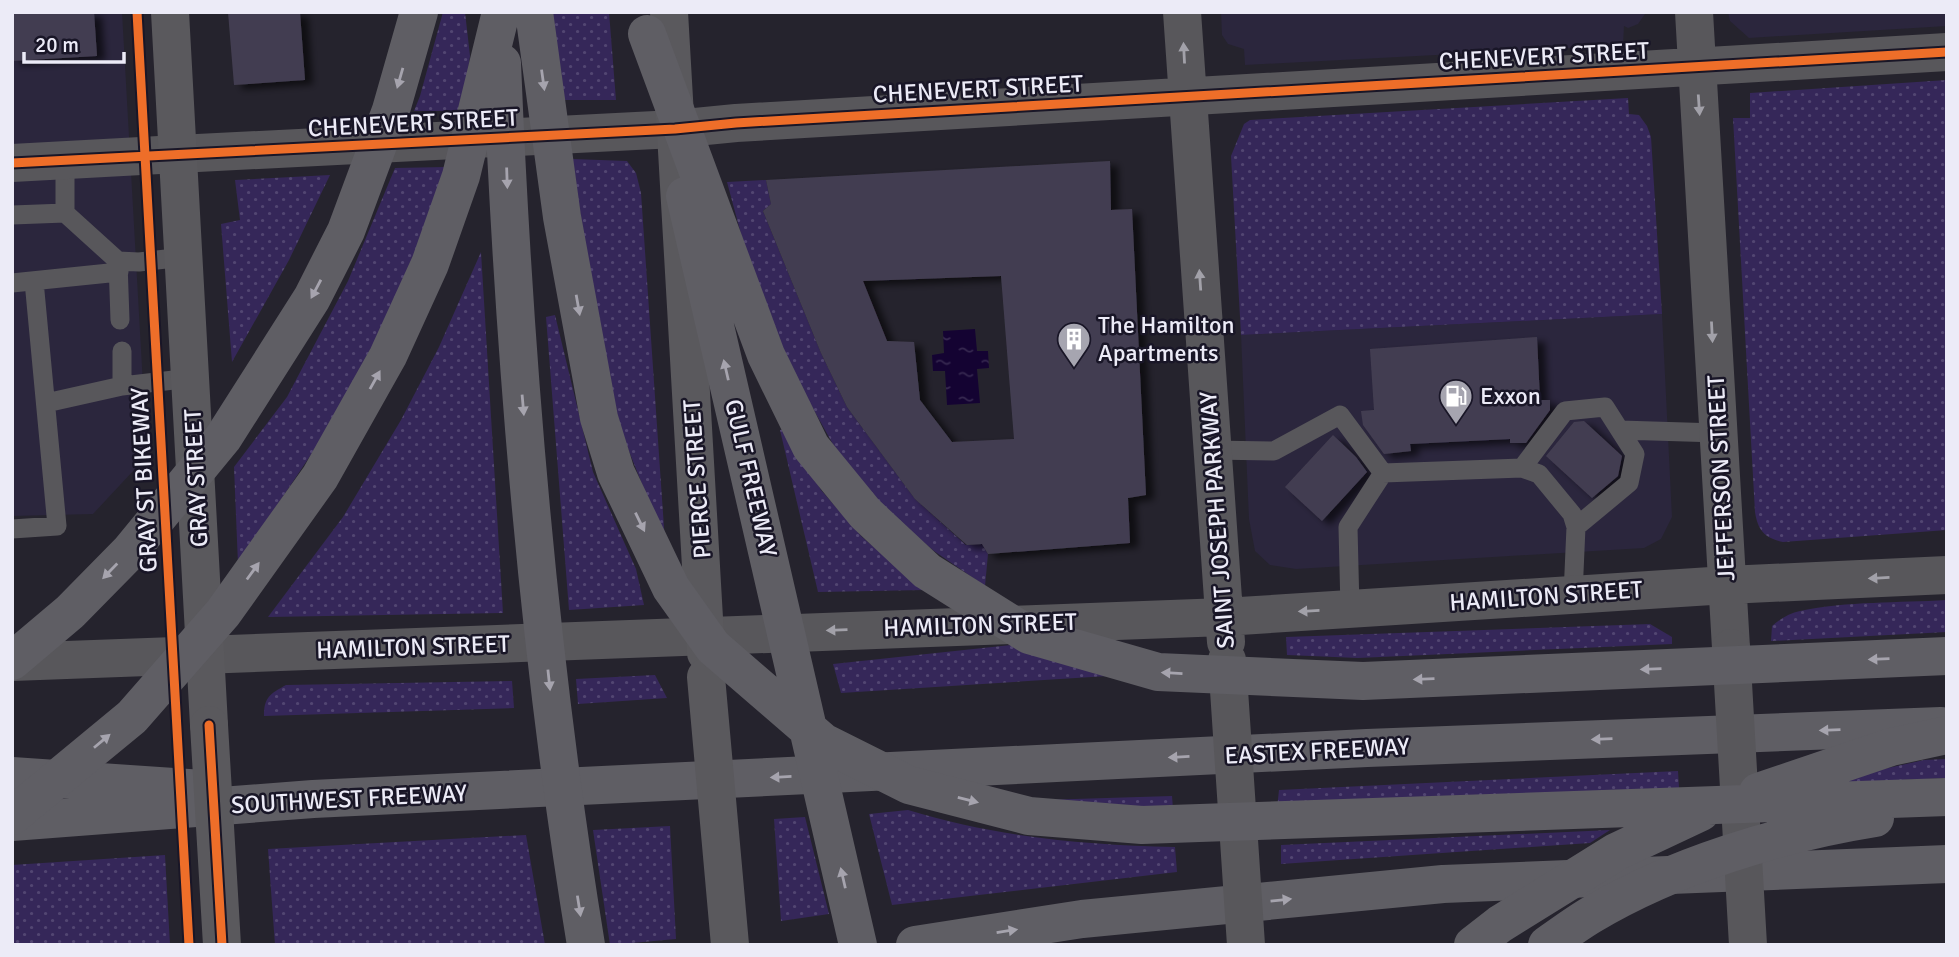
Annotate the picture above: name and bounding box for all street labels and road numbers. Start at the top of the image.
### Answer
street label: CHENEVERT STREET [1438,35,1650,76]
street label: CHENEVERT STREET [872,68,1084,109]
street label: CHENEVERT STREET [307,102,519,143]
street label: JEFFERSON STREET [1701,374,1741,582]
street label: GRAY ST BIKEWAY [124,387,164,573]
street label: SAINT JOSEPH PARKWAY [1193,390,1241,650]
street label: GULF FREEWAY [718,396,784,560]
street label: PIERCE STREET [676,398,718,560]
street label: GRAY STREET [177,408,215,548]
street label: HAMILTON STREET [1448,574,1644,618]
street label: HAMILTON STREET [883,607,1077,643]
street label: HAMILTON STREET [316,629,510,665]
street label: EASTEX FREEWAY [1224,731,1410,771]
street label: SOUTHWEST FREEWAY [230,778,468,820]

